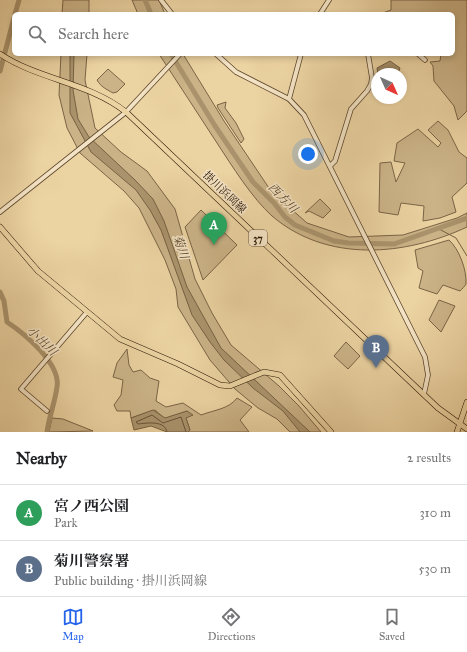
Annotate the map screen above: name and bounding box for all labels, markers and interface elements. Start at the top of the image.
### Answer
search box [12,12,455,56]
icon: search [26,23,48,45]
text: Search here [58,25,129,43]
north arrow [371,68,407,104]
your location [298,144,318,164]
street label: 掛川浜岡線 [200,169,249,216]
water label: 西方川 [265,180,302,217]
pin: A [201,212,227,245]
road number: 37 [249,230,267,246]
water label: 菊川 [170,233,192,263]
water label: 小出川 [24,323,61,360]
pin: B [363,335,389,368]
text: Nearby [16,448,67,469]
text: 2 results [407,450,451,466]
text: 宮ノ西公園 [54,497,129,515]
text: A [25,505,33,521]
text: 310 m [419,505,451,521]
text: Park [54,515,78,531]
text: 菊川警察署 [54,552,129,570]
text: B [25,561,33,577]
text: 530 m [418,561,451,577]
text: Public building · 掛川浜岡線 [54,573,207,589]
tab: Map [62,606,84,643]
tab: Directions [208,606,255,643]
tab: Saved [379,606,405,643]

